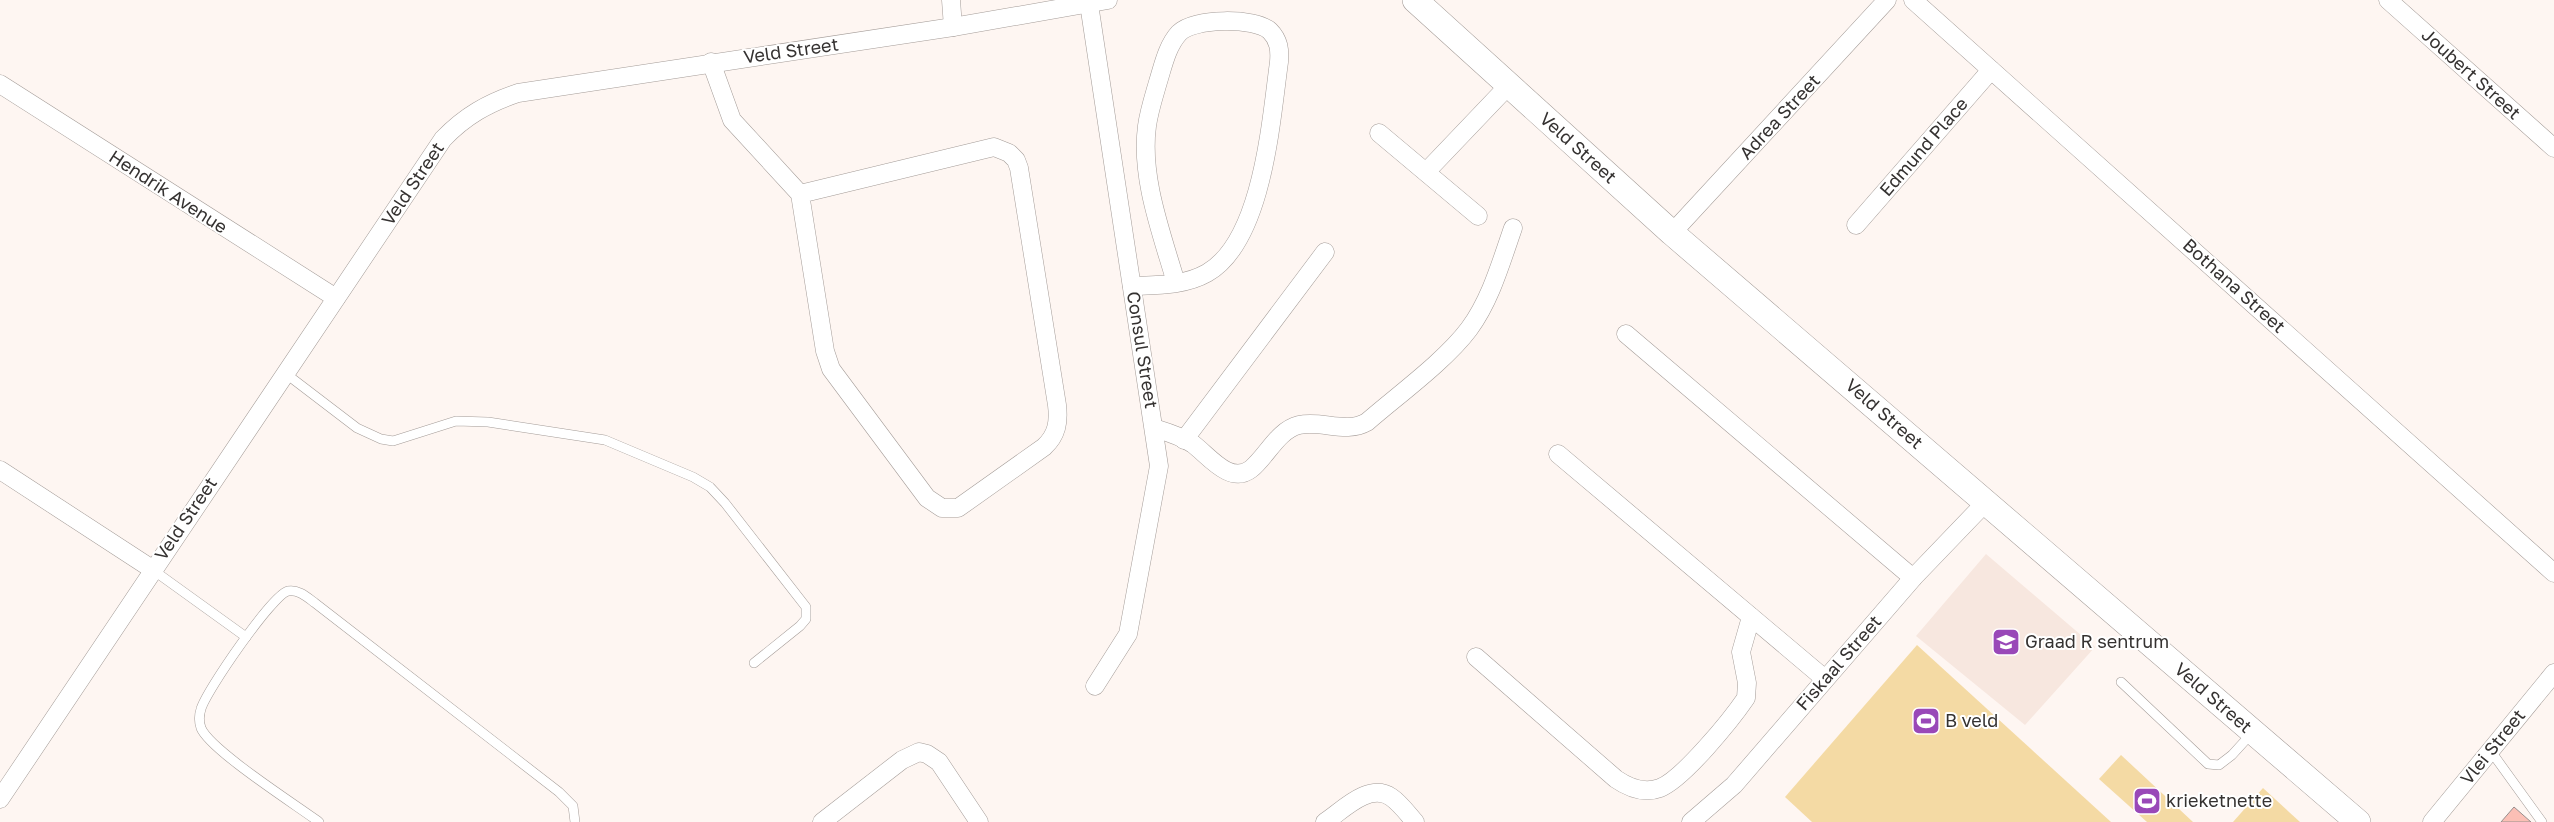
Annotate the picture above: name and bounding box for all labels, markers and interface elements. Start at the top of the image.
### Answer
street label: Joubert Street [2418,23,2526,123]
street label: Veld Street [742,32,840,68]
street label: Adrea Street [1734,69,1824,163]
street label: Edmund Place [1874,93,1972,200]
street label: Veld Street [1536,107,1622,188]
street label: Veld Street [376,138,448,229]
street label: Hendrik Avenue [105,145,232,238]
street label: Bothana Street [2179,233,2290,337]
street label: Consul Street [1123,290,1163,410]
street label: Veld Street [1841,373,1928,453]
street label: Veld Street [149,473,221,564]
street label: Fiskaal Street [1791,610,1886,714]
school or university icon: Graad R sentrum [1991,627,2021,657]
place label: Graad R sentrum [2025,630,2169,652]
street label: Veld Street [2170,657,2257,737]
street label: Vlei Street [2455,704,2529,789]
sports icon: B veld [1911,706,1941,736]
place label: B veld [1945,709,1998,731]
sports icon: krieketnette [2132,786,2162,816]
place label: krieketnette [2166,789,2272,811]

